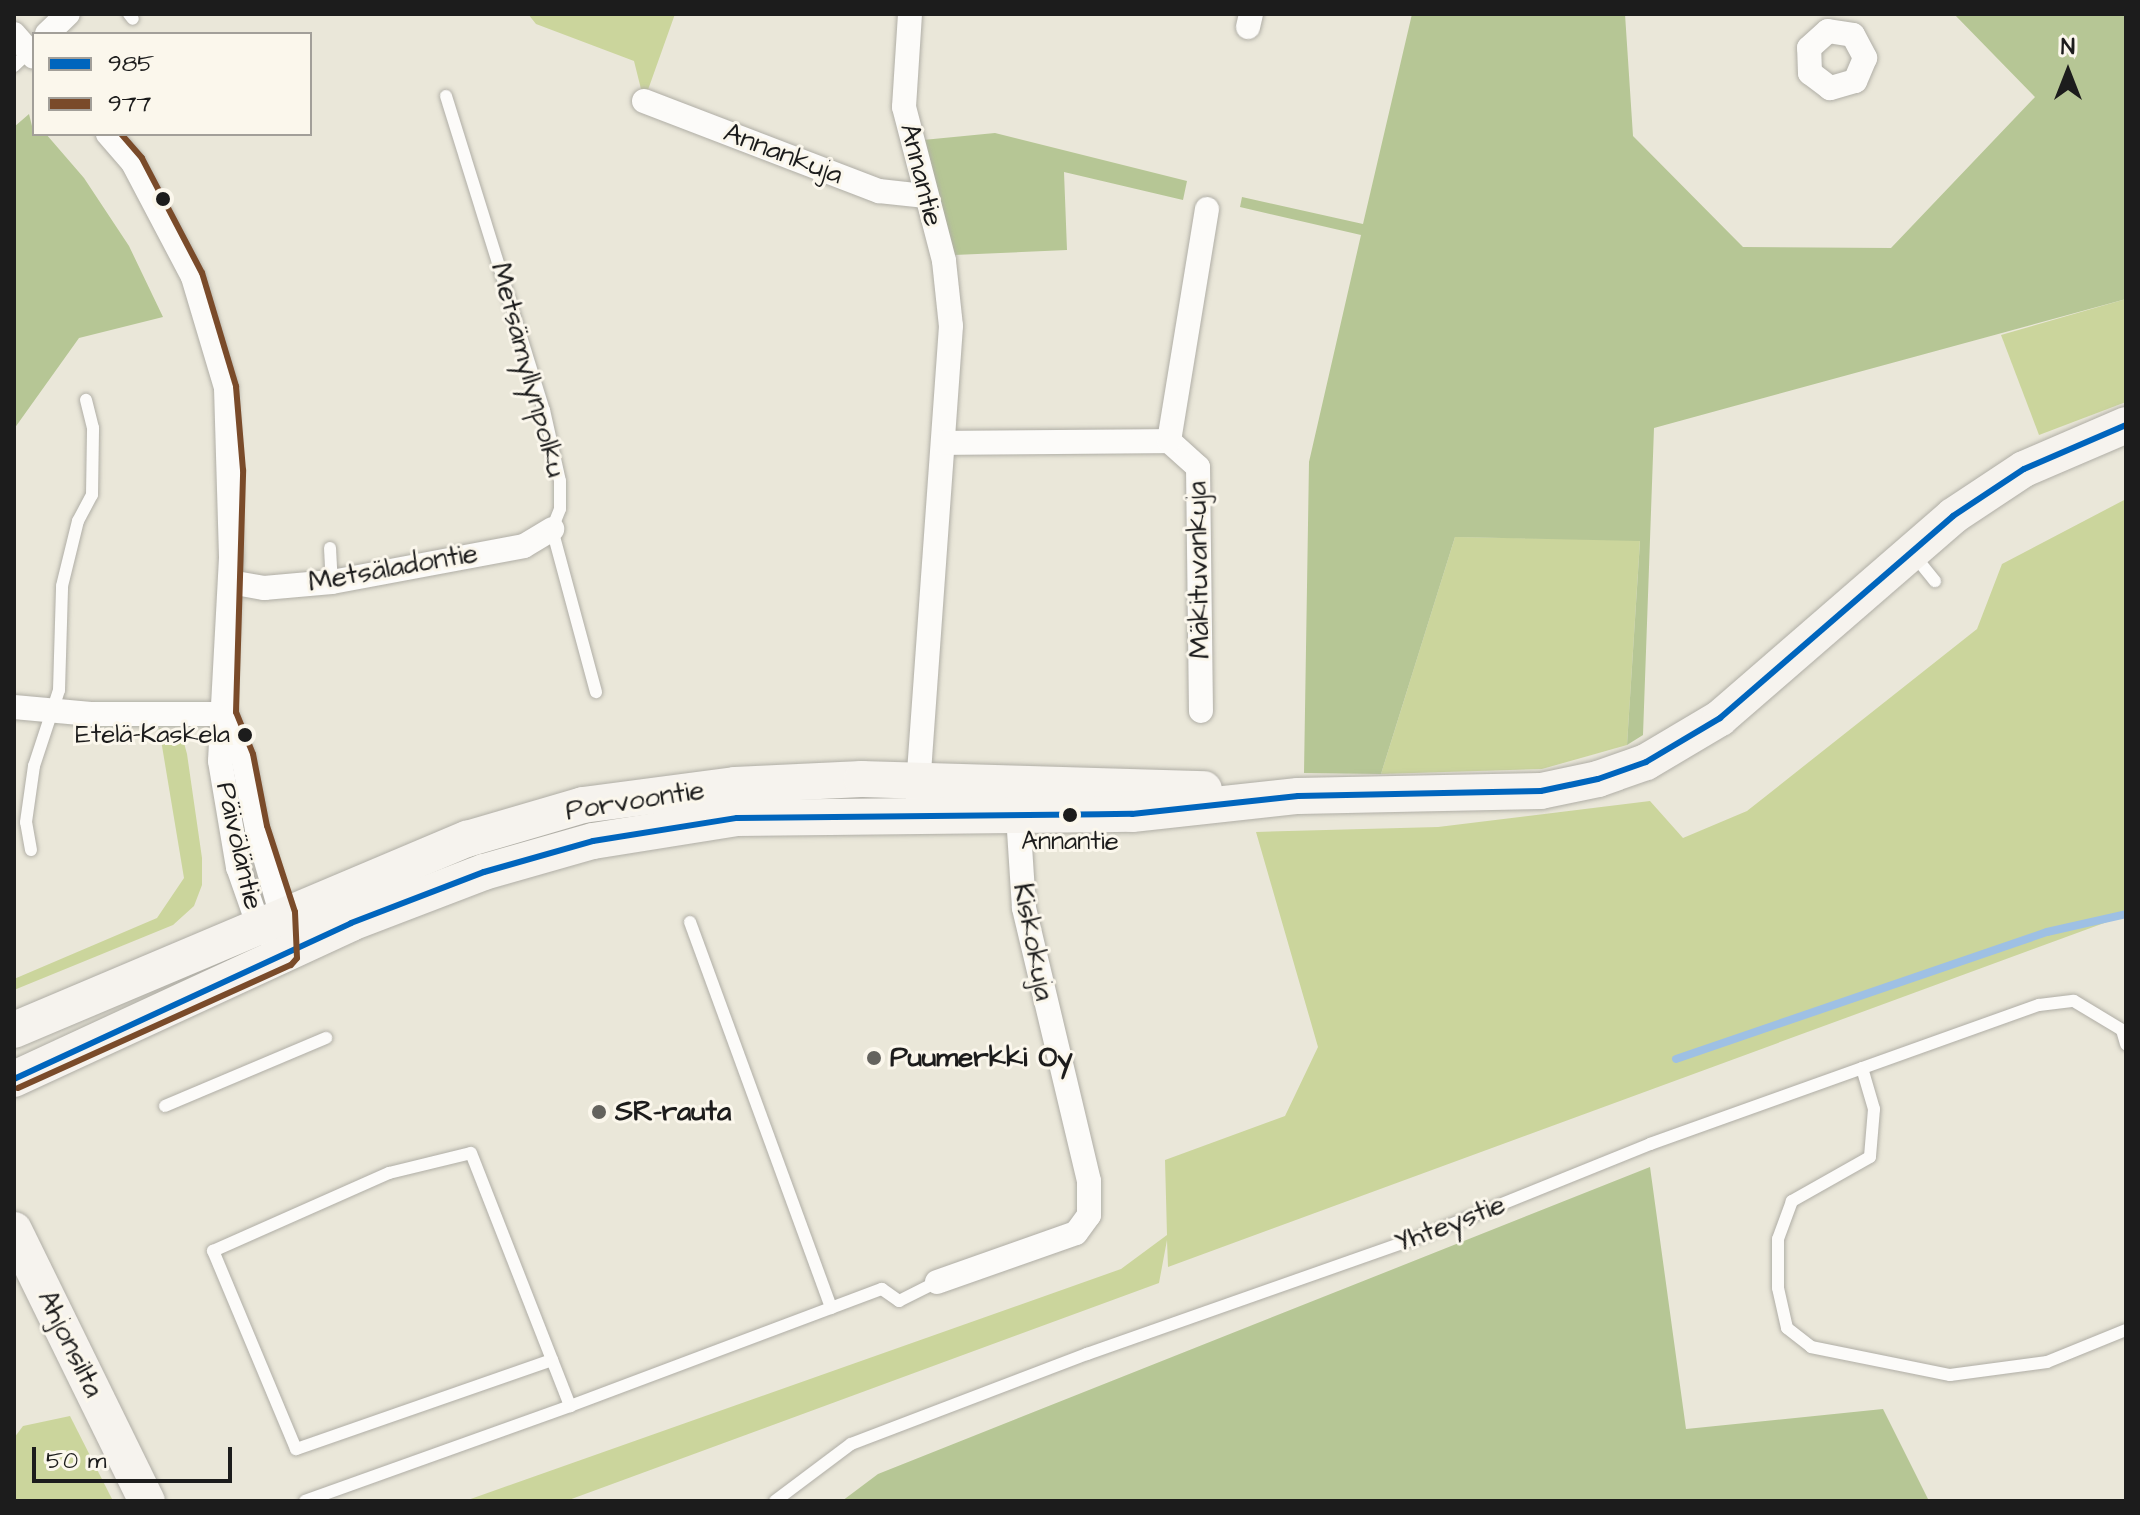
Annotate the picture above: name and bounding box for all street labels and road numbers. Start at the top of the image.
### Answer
street label: Annankuja [719,116,847,192]
street label: Annantie [892,120,950,230]
street label: Metsämyllynpolku [483,259,573,481]
street label: Mäkituvankuja [1181,481,1217,659]
street label: Metsäladontie [306,537,480,599]
street label: Porvoontie [563,773,707,829]
street label: Päivöläntie [208,779,270,913]
street label: Kiskokuja [1005,880,1061,1004]
street label: Yhteystie [1390,1188,1510,1260]
street label: Ahjonsilta [30,1285,110,1403]

